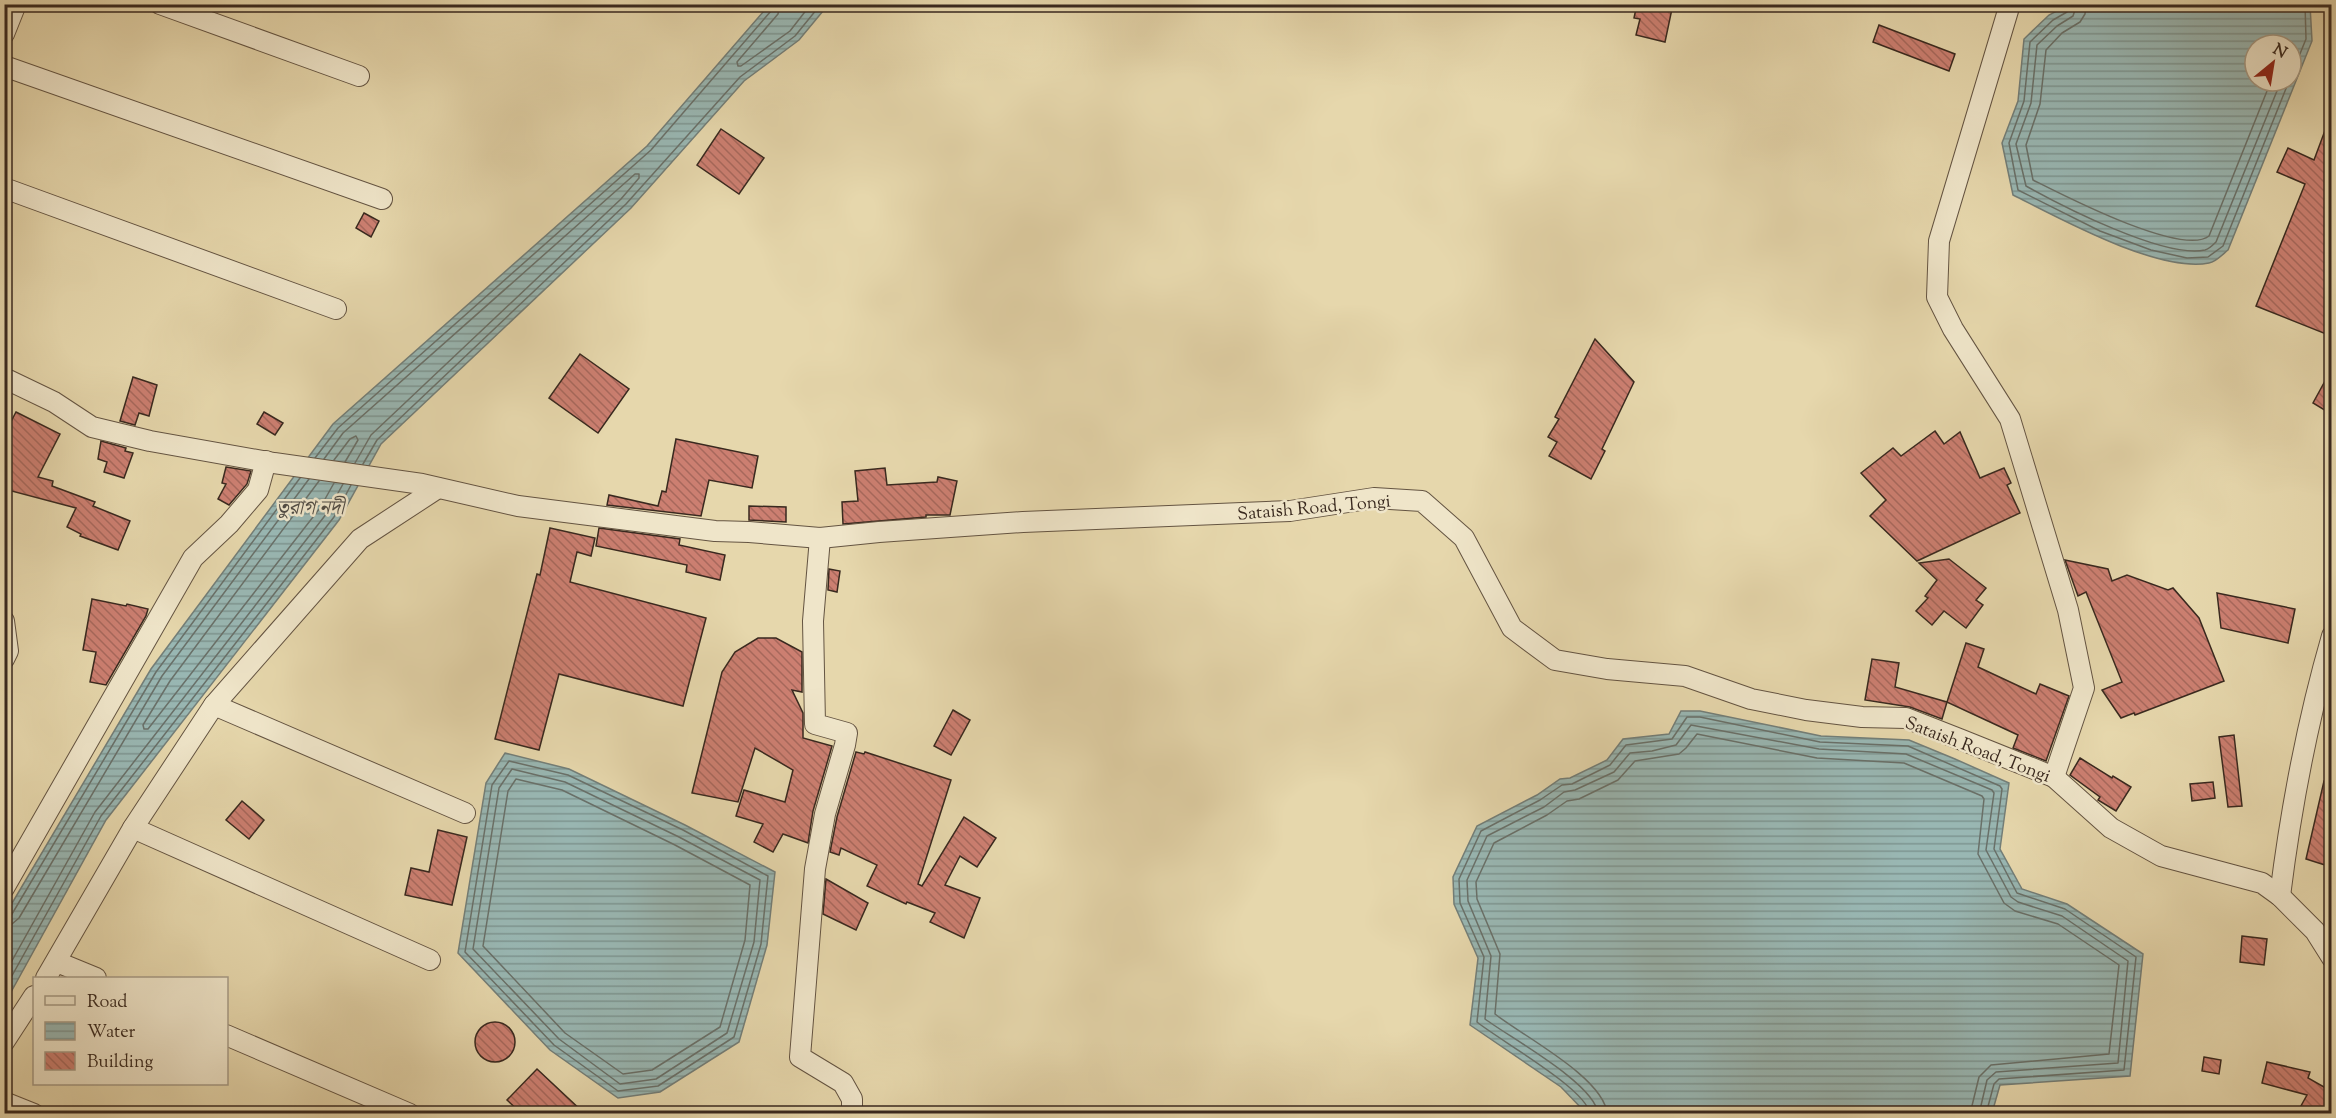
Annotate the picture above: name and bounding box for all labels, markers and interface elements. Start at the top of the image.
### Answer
north arrow [2243,33,2303,93]
text: N [2268,39,2291,65]
street label: Sataish Road, Tongi [1236,489,1392,529]
water label: তুরাগ নদী [276,495,346,524]
street label: Sataish Road, Tongi [1901,711,2054,791]
legend [33,977,228,1085]
text: Road [87,990,127,1016]
text: Water [87,1020,136,1046]
text: Building [87,1050,153,1076]

